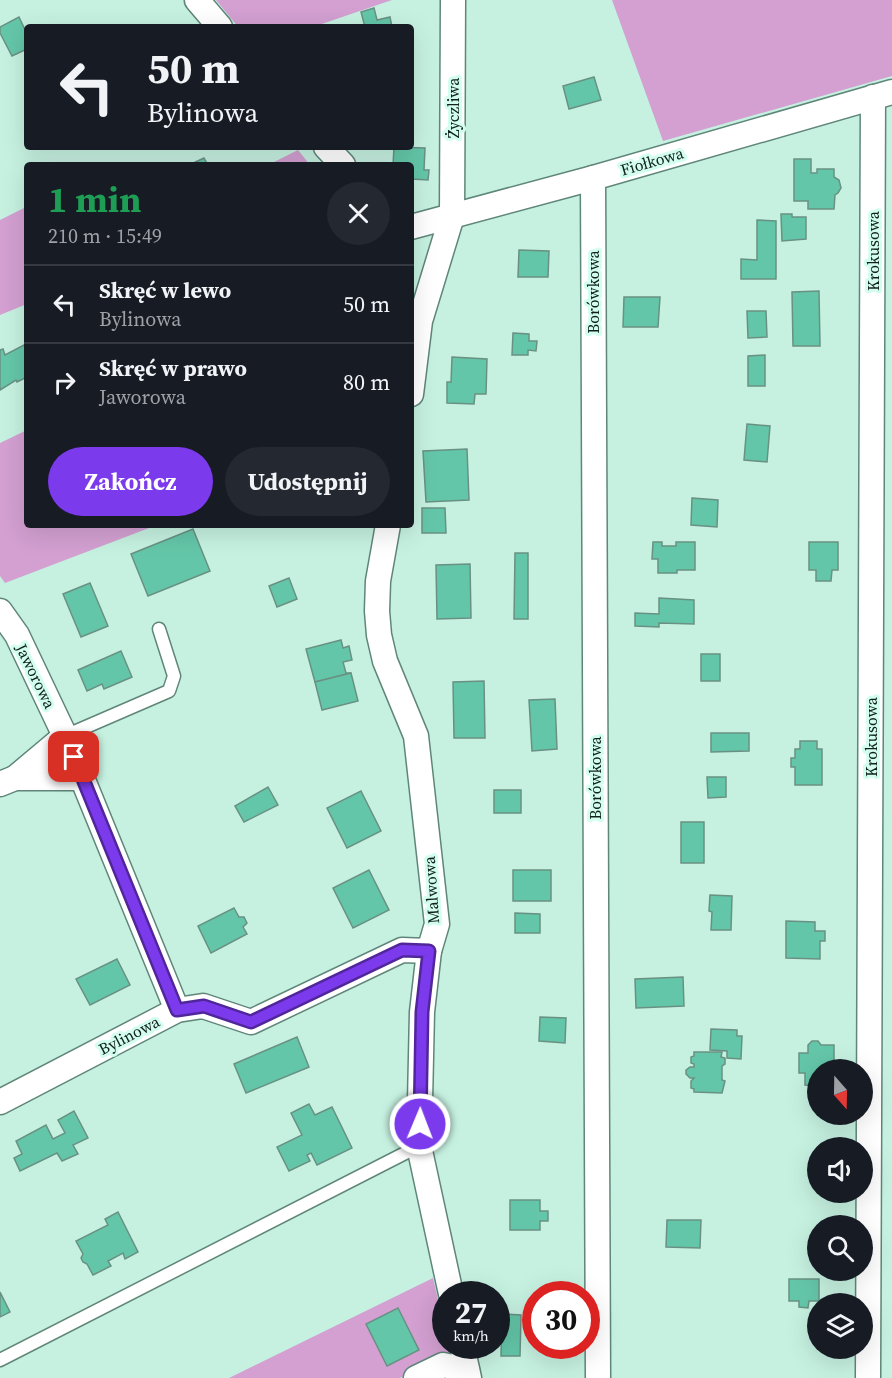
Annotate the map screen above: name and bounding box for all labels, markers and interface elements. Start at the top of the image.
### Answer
text: 50 m [147,39,240,97]
icon: left [48,48,126,126]
street label: Życzliwa [442,77,464,138]
text: Bylinowa [147,94,258,131]
street label: Fiołkowa [618,141,687,180]
text: 1 min [48,175,141,224]
button: close [327,182,390,245]
street label: Krokusowa [862,210,884,291]
text: 210 m · 15:49 [48,222,162,250]
street label: Borówkowa [582,249,604,334]
text: Skręć w lewo [99,275,231,305]
icon: left [48,288,81,321]
text: 50 m [343,289,390,319]
text: Bylinowa [99,305,181,333]
text: Skręć w prawo [99,353,247,383]
icon: right [48,366,81,399]
text: 80 m [343,367,390,397]
text: Jaworowa [99,383,186,411]
button: Zakończ [48,447,213,516]
button: Udostępnij [225,447,390,516]
street label: Jaworowa [10,639,62,713]
street label: Krokusowa [860,696,882,777]
pin [48,731,99,782]
street label: Borówkowa [584,735,606,820]
icon: arrive [57,740,90,773]
street label: Malwowa [418,855,444,925]
street label: Bylinowa [95,1010,164,1060]
north arrow [807,1059,873,1125]
map controls [807,1059,873,1359]
position arrow [388,1092,452,1156]
button: sound [807,1137,873,1203]
button: search [807,1215,873,1281]
speed limit sign: 30 [522,1281,600,1359]
text: 27 [455,1292,487,1333]
button: layers [807,1293,873,1359]
text: km/h [453,1325,489,1346]

